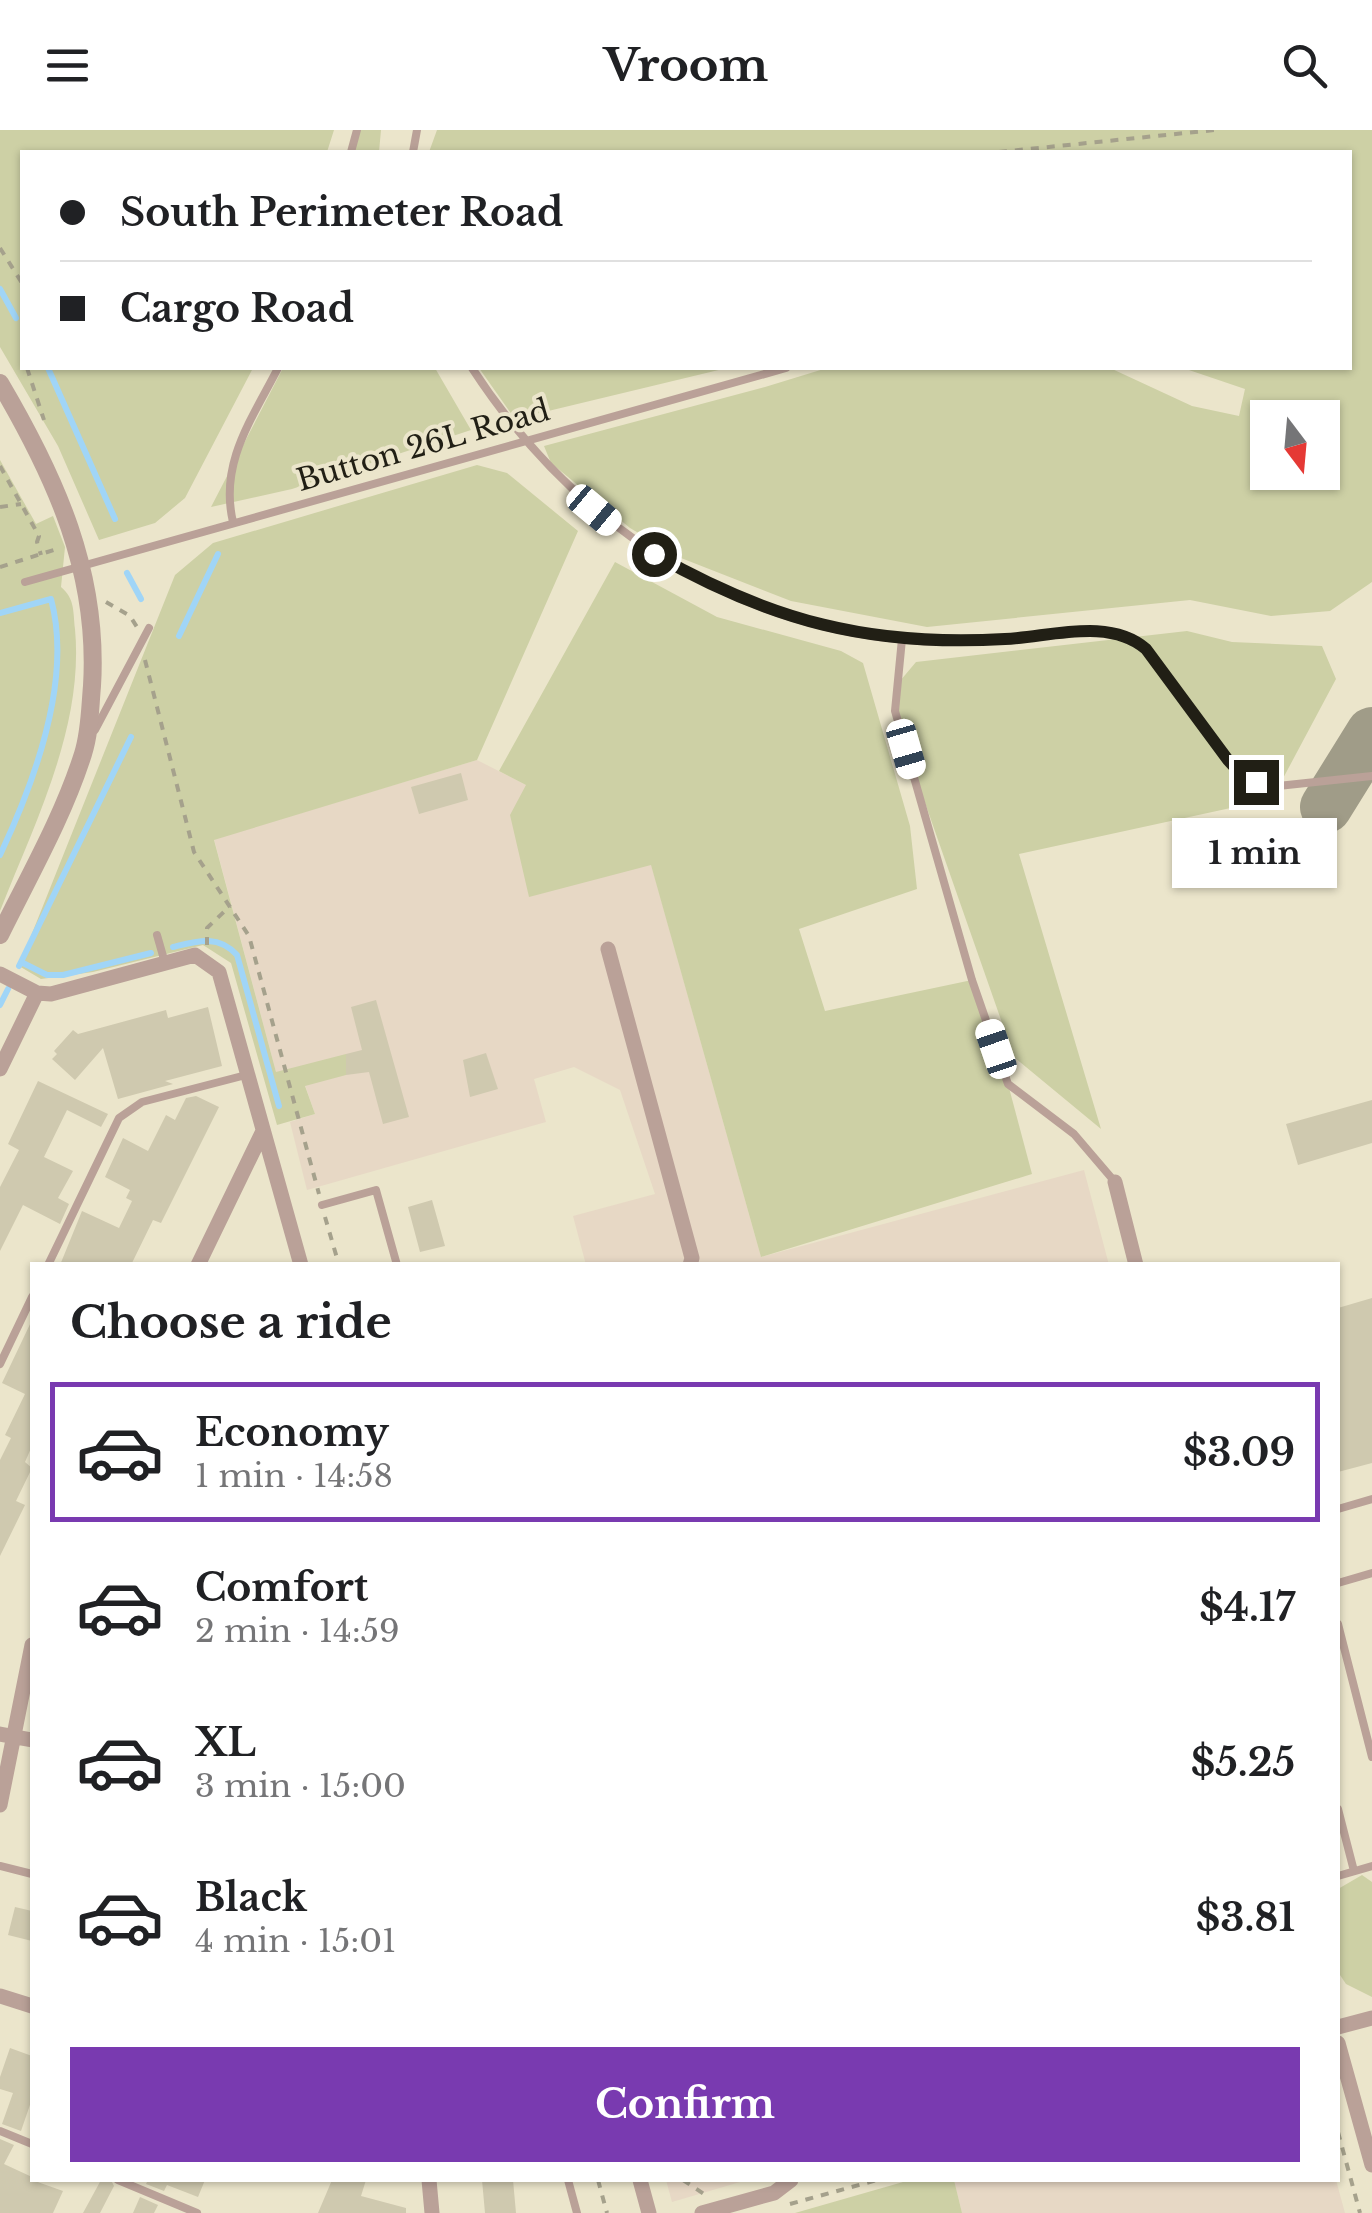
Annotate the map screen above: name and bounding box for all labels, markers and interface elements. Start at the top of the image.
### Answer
text: Vroom [604,37,768,93]
icon: menu [40,38,95,93]
icon: search [1277,38,1332,93]
text: South Perimeter Road [120,189,563,236]
text: Cargo Road [120,285,354,332]
street label: Button 26L Road [292,391,554,499]
north arrow [1250,400,1340,490]
map controls [1250,400,1340,490]
car [561,479,627,541]
route start [632,532,677,577]
car [883,716,929,782]
route end [1234,760,1279,805]
callout: 1 min [1174,817,1338,887]
text: 1 min [1208,833,1301,873]
car [972,1016,1020,1082]
text: Choose a ride [70,1294,392,1350]
icon: car [75,1407,165,1497]
text: Economy [195,1409,389,1456]
text: $3.09 [1183,1429,1295,1476]
text: 1 min · 14:58 [195,1456,393,1496]
icon: car [75,1562,165,1652]
text: Comfort [195,1564,368,1611]
text: $4.17 [1199,1584,1295,1631]
text: 2 min · 14:59 [195,1611,400,1651]
icon: car [75,1717,165,1807]
text: XL [195,1719,256,1766]
text: $5.25 [1191,1739,1295,1786]
text: 3 min · 15:00 [195,1766,406,1806]
icon: car [75,1872,165,1962]
text: Black [195,1874,307,1921]
text: $3.81 [1196,1894,1295,1941]
text: 4 min · 15:01 [195,1921,396,1961]
button: Confirm [70,2047,1300,2162]

